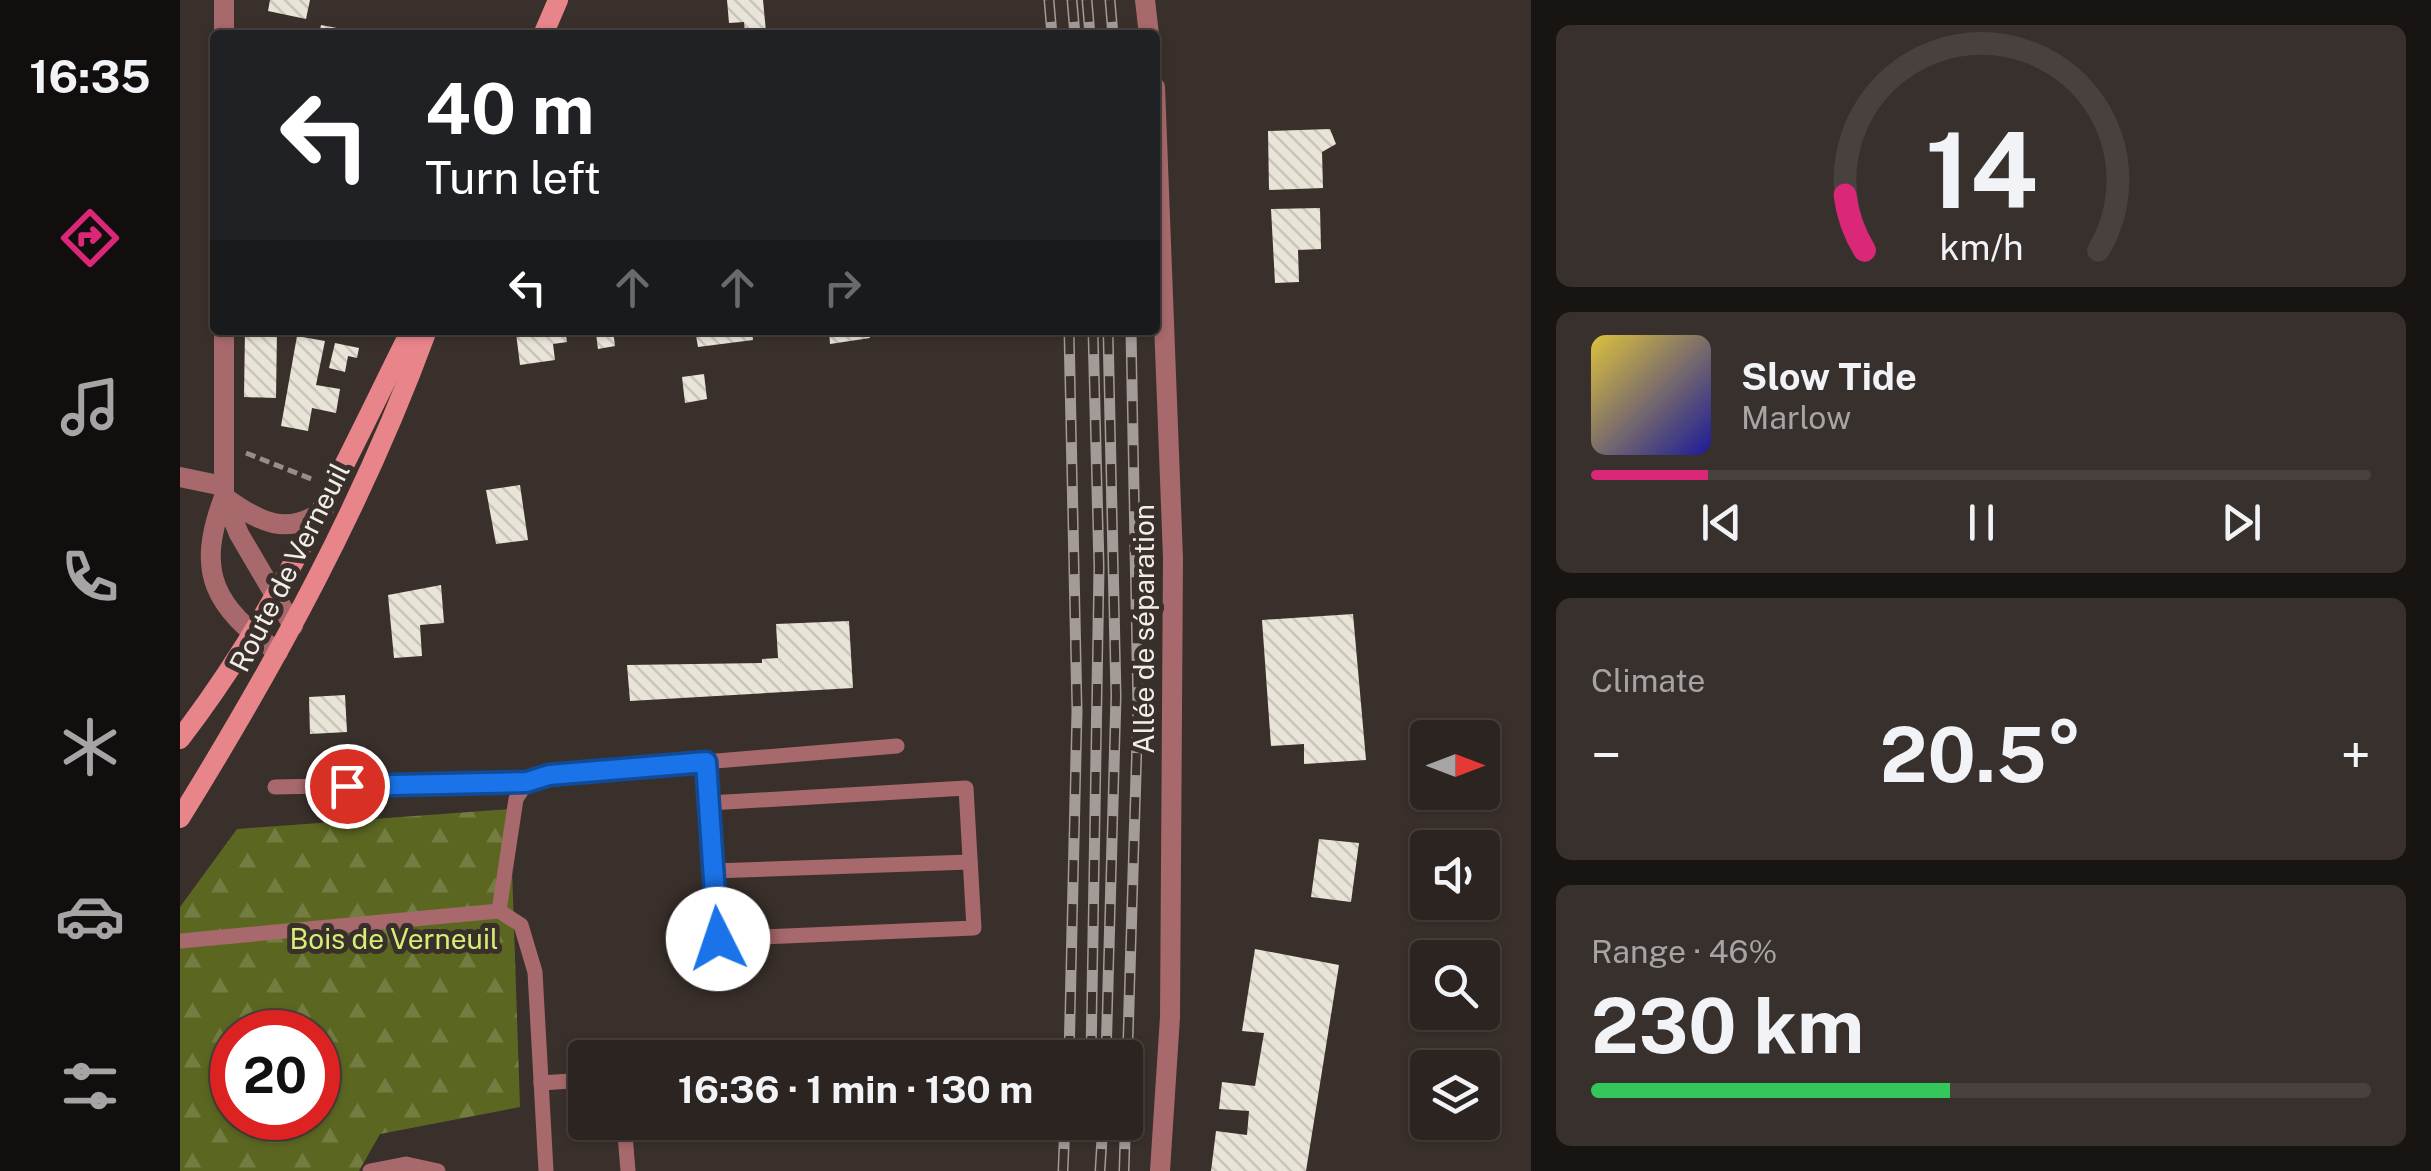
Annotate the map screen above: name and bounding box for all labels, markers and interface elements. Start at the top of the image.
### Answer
text: 16:35 [29,50,151,103]
text: 40 m [425,67,595,150]
icon: left [260,70,390,200]
text: 14 [1925,109,2037,231]
text: Turn left [425,151,601,204]
icon: directions [55,203,125,273]
text: km/h [1939,226,2023,268]
icon: left [500,260,555,315]
icon: ahead [605,260,660,315]
icon: ahead [710,260,765,315]
icon: right [815,260,870,315]
text: Slow Tide [1741,354,1917,399]
icon: music [55,372,125,442]
text: Marlow [1741,399,1851,436]
street label: Route de Verneuil [222,457,356,677]
icon: previous [1694,495,1749,550]
icon: pause [1954,495,2009,550]
icon: next [2214,495,2269,550]
street label: Allée de séparation [1127,504,1160,754]
icon: phone [55,542,125,612]
text: Climate [1591,662,1705,699]
text: 20.5° [1880,711,2082,799]
icon: climate [55,712,125,782]
north arrow [1410,720,1500,810]
map controls [1410,720,1500,1140]
text: − [1591,723,1622,787]
text: + [2340,723,2371,787]
pin [305,744,390,829]
icon: arrive [320,759,375,814]
button: sound [1410,830,1500,920]
icon: car [55,881,125,951]
position arrow [666,887,770,991]
park label: Bois de Verneuil [289,922,499,955]
text: Range · 46% [1591,933,1777,970]
button: search [1410,940,1500,1030]
text: 230 km [1591,982,1864,1070]
speed limit sign: 20 [210,1010,340,1140]
button: layers [1410,1050,1500,1140]
icon: filters [55,1051,125,1121]
text: 16:36 · 1 min · 130 m [678,1067,1033,1112]

